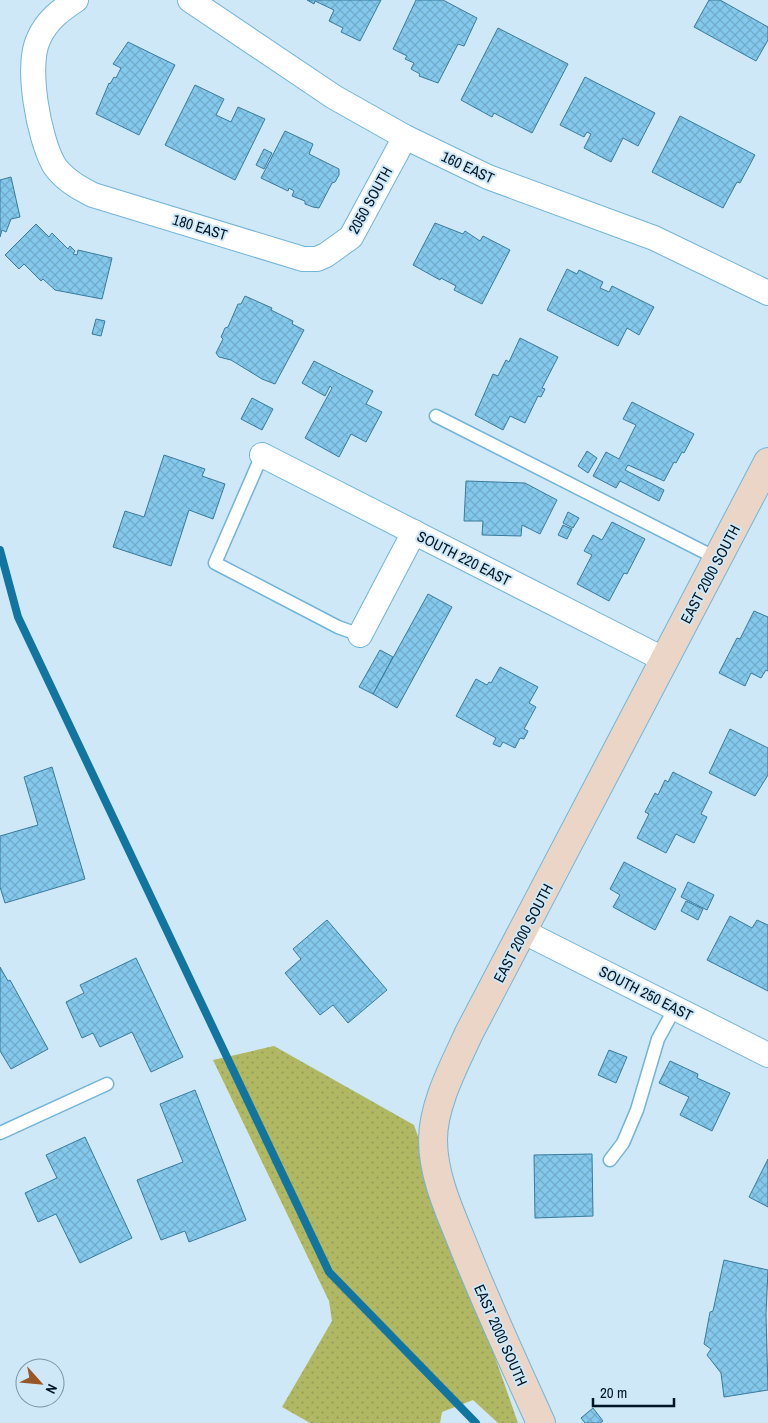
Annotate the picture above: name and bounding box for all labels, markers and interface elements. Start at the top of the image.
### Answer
street label: 160 EAST [438,146,498,189]
street label: 2050 SOUTH [343,163,397,237]
street label: 180 EAST [170,209,230,245]
street label: EAST 2000 SOUTH [675,521,745,627]
street label: SOUTH 220 EAST [414,525,515,591]
street label: EAST 2000 SOUTH [488,880,558,986]
street label: SOUTH 250 EAST [596,960,697,1026]
street label: EAST 2000 SOUTH [469,1281,533,1389]
north arrow [15,1358,65,1408]
scale bar [593,1376,674,1408]
text: N [42,1381,61,1397]
text: 20 m [600,1382,627,1403]

